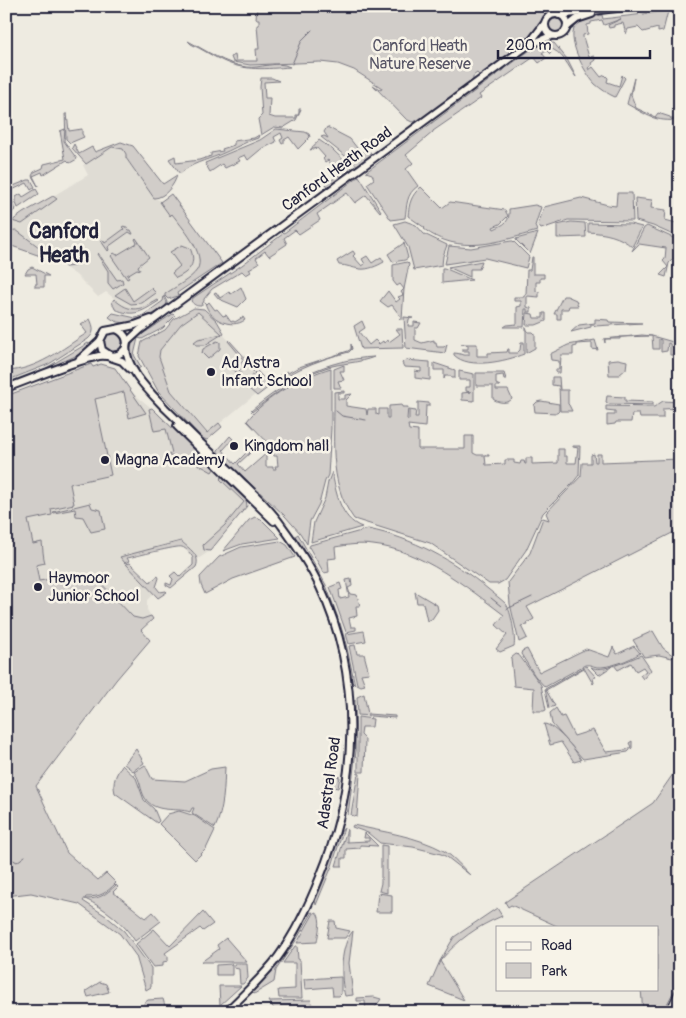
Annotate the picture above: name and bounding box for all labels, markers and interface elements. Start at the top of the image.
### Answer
scale bar [498,28,651,60]
park label: Canford Heath Nature Reserve [369,36,471,74]
text: 200 m [506,36,551,55]
street label: Canford Heath Road [278,122,396,216]
district label: Canford Heath [29,218,99,269]
place label: Ad Astra Infant School [221,353,312,391]
marker: Ad Astra Infant School [205,366,217,378]
place label: Kingdom hall [244,436,329,456]
marker: Kingdom hall [228,440,240,452]
place label: Magna Academy [115,450,225,470]
marker: Magna Academy [99,454,111,466]
place label: Haymoor Junior School [48,568,139,606]
marker: Haymoor Junior School [32,581,44,593]
street label: Adastral Road [313,736,345,830]
legend [496,926,658,990]
text: Road [541,936,572,955]
text: Park [541,962,568,981]

